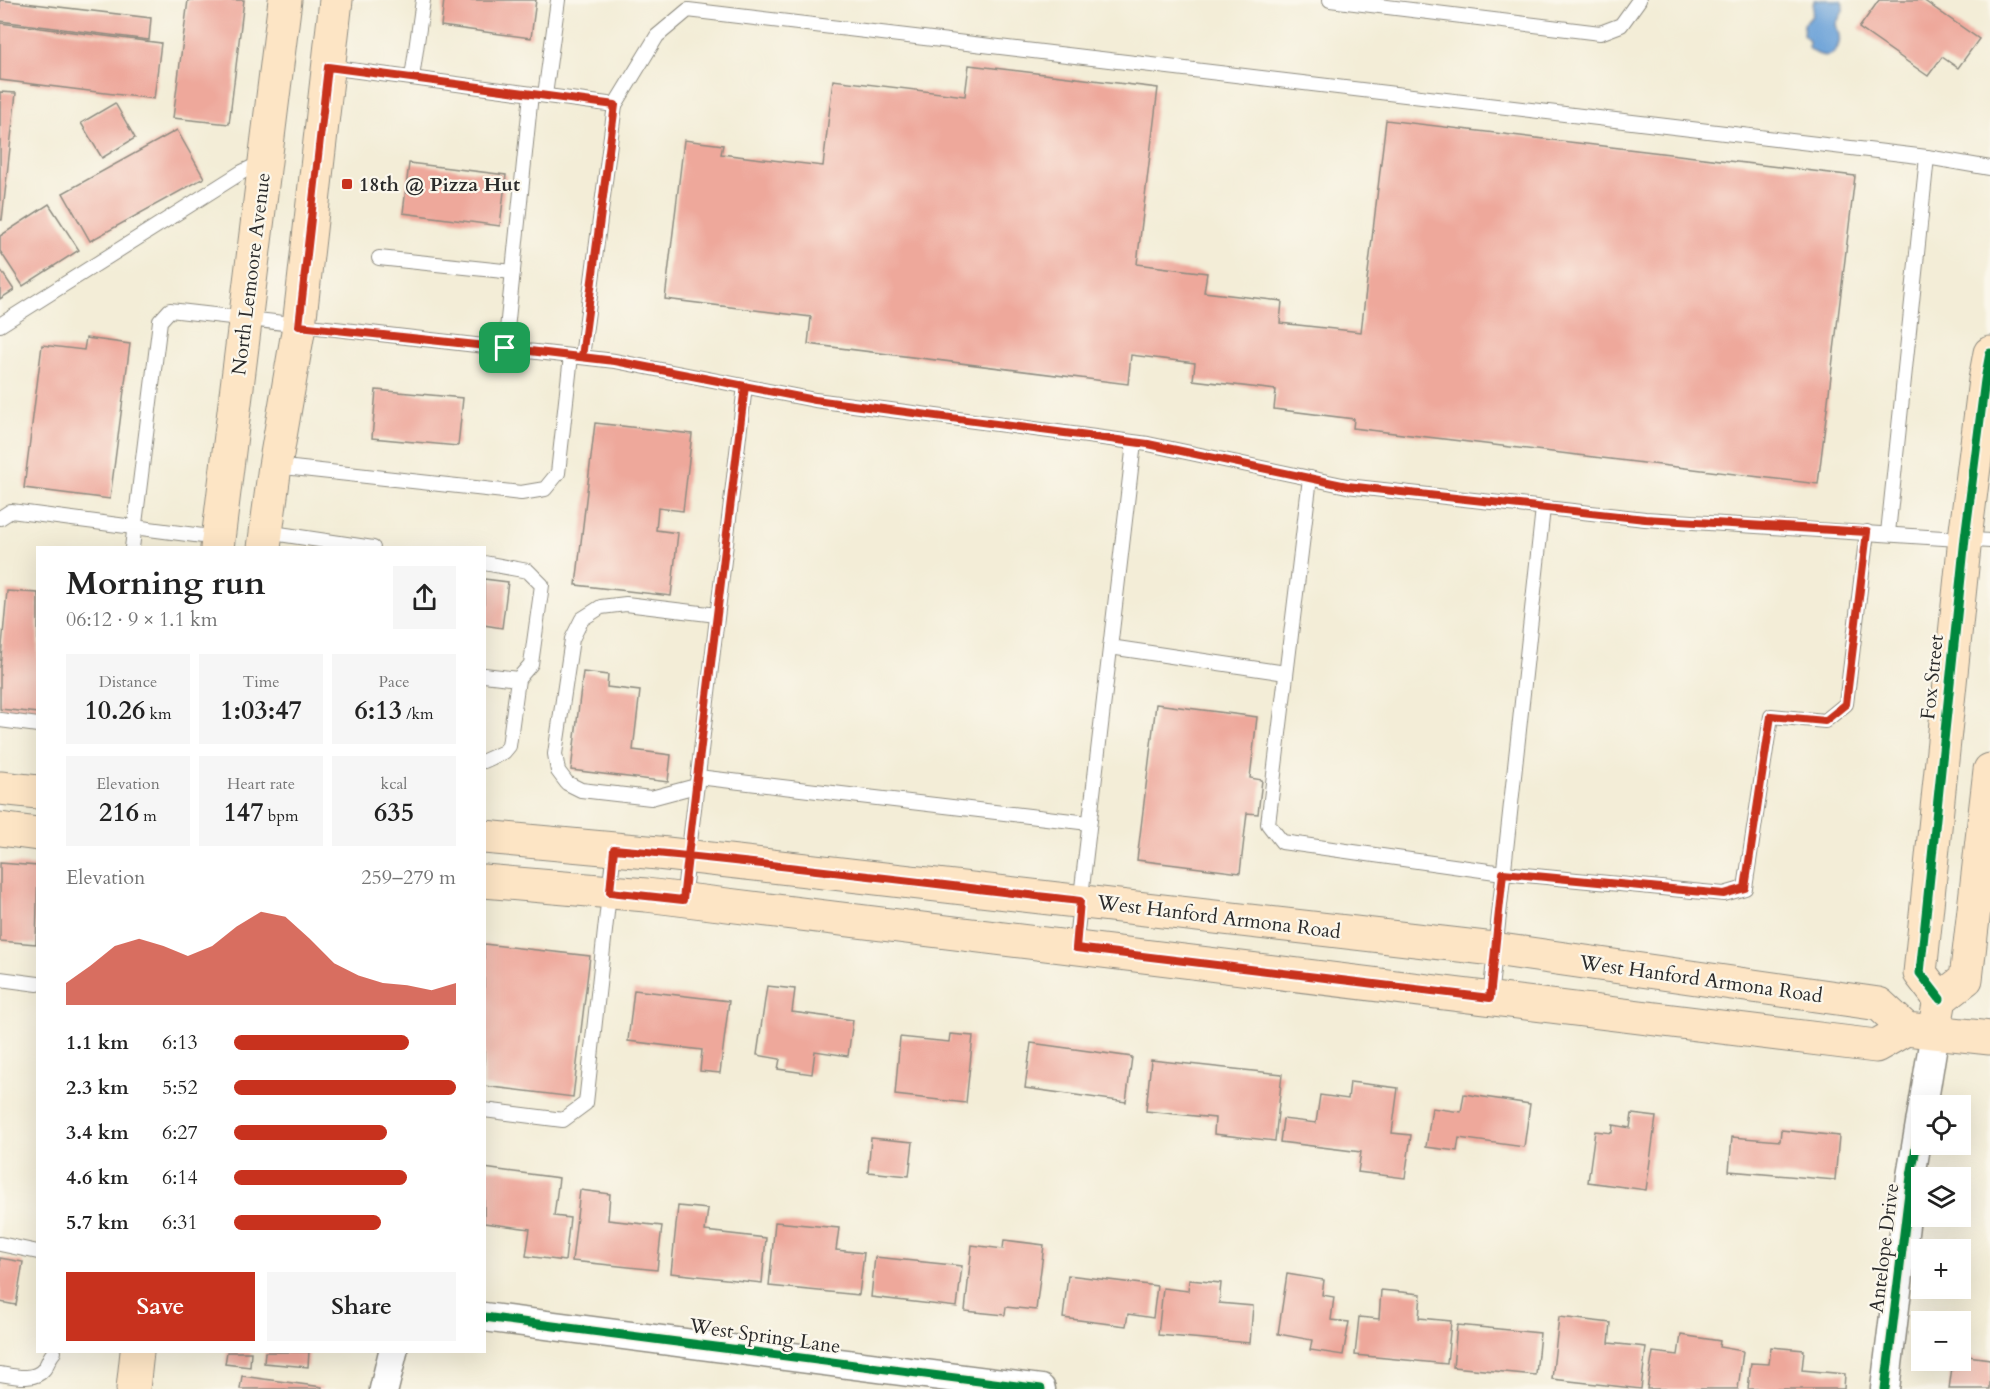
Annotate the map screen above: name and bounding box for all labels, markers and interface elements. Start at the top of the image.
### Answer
street label: North Lemoore Avenue [225,171,277,377]
place label: 18th @ Pizza Hut [359,171,520,198]
marker: 18th @ Pizza Hut [340,177,354,191]
pin [479,322,530,373]
icon: arrive [488,331,521,364]
text: Morning run [66,561,266,606]
button: share [393,566,456,629]
text: 06:12 · 9 × 1.1 km [66,606,218,633]
street label: Fox Street [1914,632,1950,721]
text: Distance [99,671,157,693]
text: Time [242,671,280,693]
text: Pace [379,671,409,693]
text: 10.26 [84,693,145,728]
text: 1:03:47 [220,693,302,728]
text: 6:13 [354,693,402,728]
text: km [145,703,172,725]
text: /km [402,703,434,725]
text: Elevation [96,773,160,795]
text: Heart rate [227,773,295,795]
text: kcal [381,773,407,795]
text: 216 [99,795,139,830]
text: 147 [224,795,264,830]
text: 635 [374,795,414,830]
text: m [139,805,157,827]
text: bpm [264,805,298,827]
text: Elevation [66,864,145,891]
text: 259–279 m [361,864,456,891]
street label: West Hanford Armona Road [1095,889,1343,945]
street label: West Hanford Armona Road [1577,948,1825,1009]
text: 1.1 km [66,1029,129,1056]
text: 6:13 [162,1029,198,1056]
text: 2.3 km [66,1074,129,1101]
text: 5:52 [162,1074,198,1101]
map controls [1911,1095,1971,1371]
button: locate [1911,1095,1971,1155]
text: 3.4 km [66,1119,129,1146]
text: 6:27 [162,1119,198,1146]
text: 4.6 km [66,1164,129,1191]
text: 6:14 [162,1164,198,1191]
button: layers [1911,1167,1971,1227]
street label: Antelope Drive [1863,1182,1905,1314]
text: 5.7 km [66,1209,129,1236]
text: 6:31 [162,1209,198,1236]
button: + [1911,1239,1971,1299]
button: Save [66,1272,255,1341]
button: Share [267,1272,456,1341]
button: − [1911,1311,1971,1371]
street label: West Spring Lane [687,1312,842,1360]

